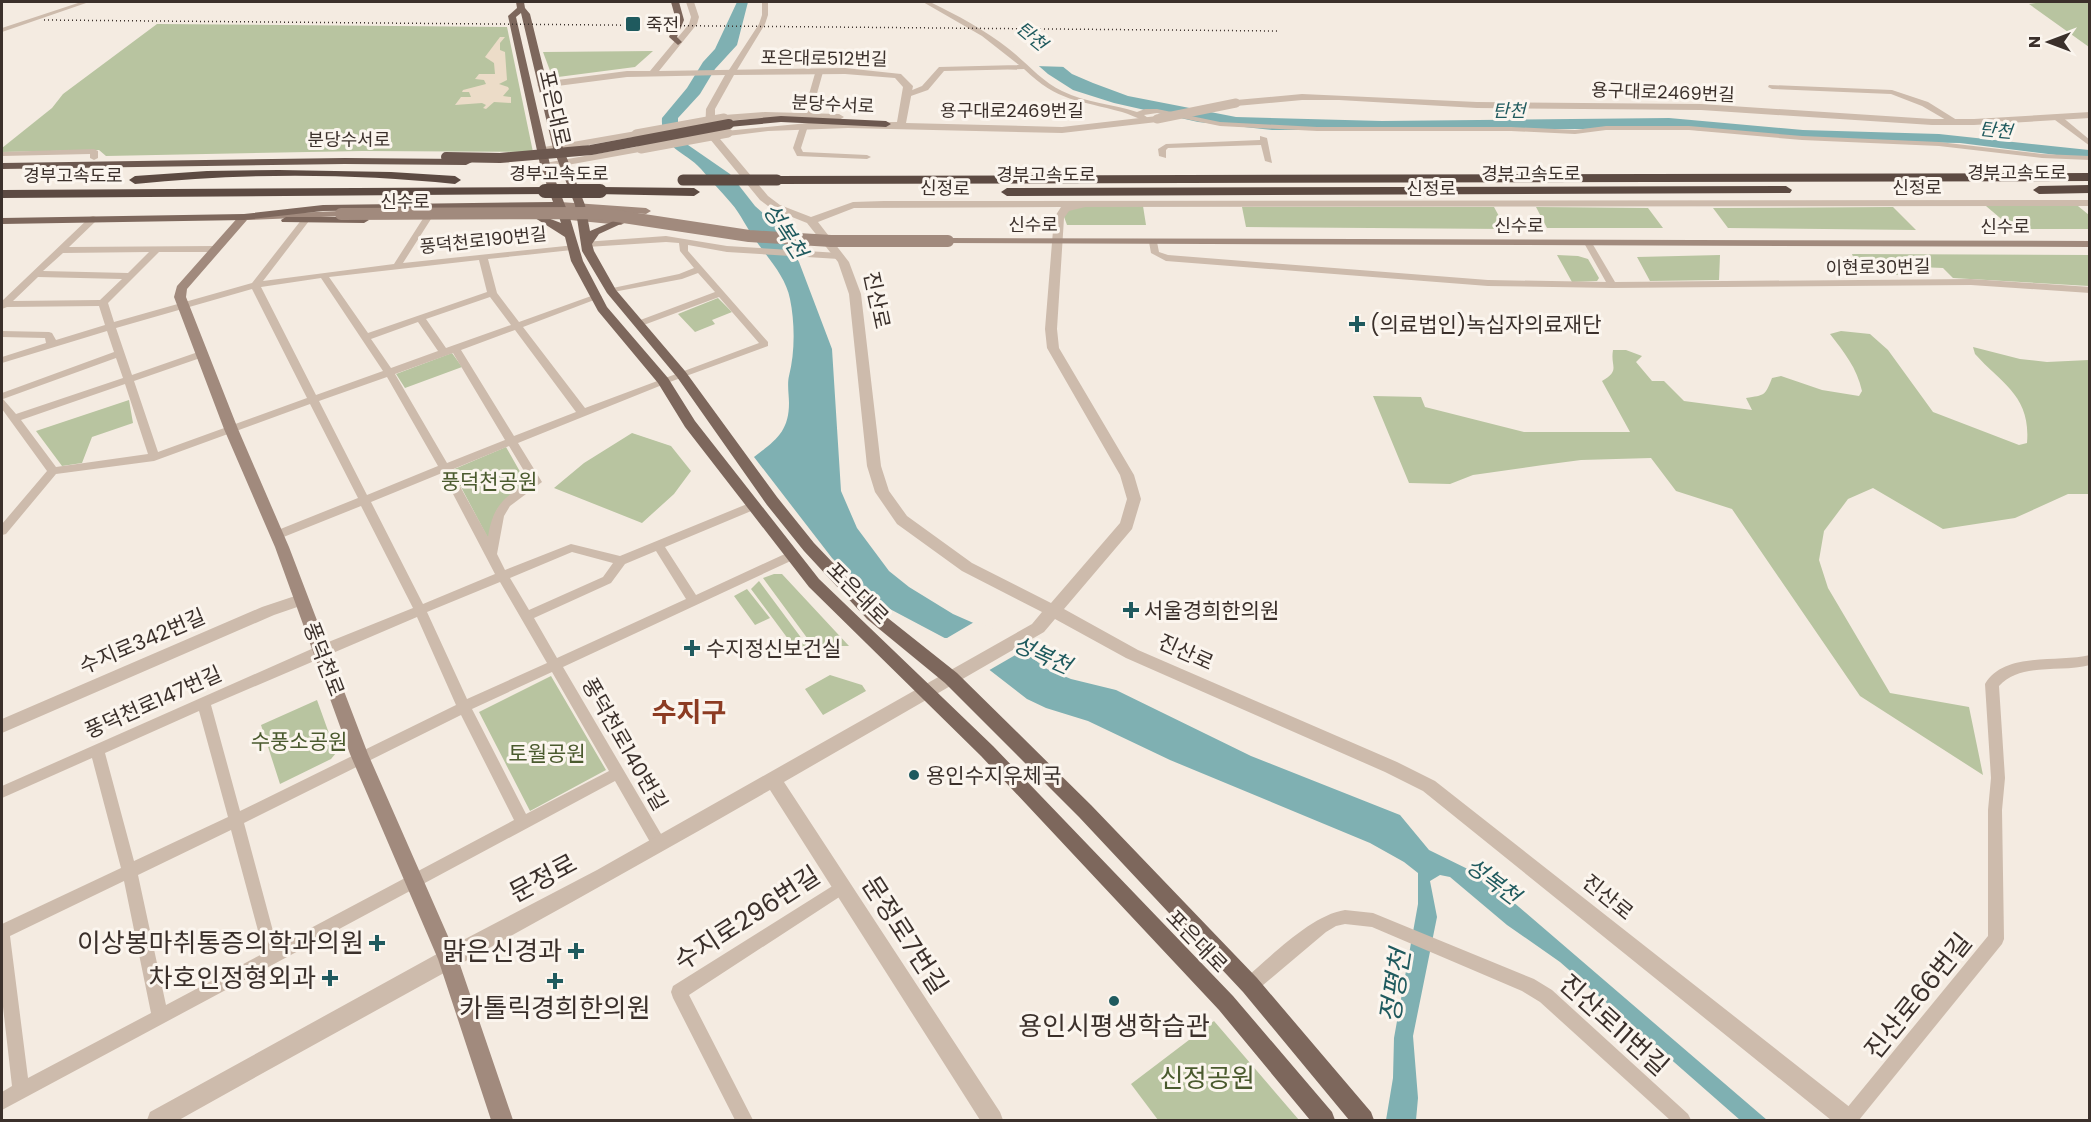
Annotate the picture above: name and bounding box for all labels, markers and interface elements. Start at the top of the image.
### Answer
place label: 죽전 [646,12,679,37]
north arrow [2019,12,2079,72]
marker: 죽전 [624,15,642,33]
water label: 탄천 [1011,16,1055,58]
text: N [2023,36,2046,48]
street label: 포은대로512번길 [760,44,888,72]
street label: 포은대로 [532,67,578,149]
street label: 용구대로2469번길 [1591,77,1735,107]
street label: 분당수서로 [791,89,875,119]
street label: 용구대로2469번길 [940,98,1084,123]
water label: 탄천 [1492,98,1528,123]
water label: 탄천 [1978,116,2016,144]
street label: 분당수서로 [308,127,390,152]
street label: 경부고속도로 [1967,160,2067,185]
street label: 경부고속도로 [509,161,609,186]
street label: 경부고속도로 [1481,161,1581,186]
street label: 경부고속도로 [996,162,1096,187]
street label: 경부고속도로 [23,163,123,188]
street label: 신정로 [920,175,970,201]
street label: 신정로 [1892,175,1942,200]
street label: 신정로 [1406,176,1456,201]
street label: 신수로 [380,189,430,214]
water label: 성복천 [755,197,816,267]
street label: 신수로 [1008,212,1058,237]
street label: 신수로 [1494,213,1544,238]
street label: 신수로 [1980,214,2030,239]
street label: 풍덕천로190번길 [418,221,548,259]
street label: 이현로30번길 [1825,254,1931,280]
street label: 진산로 [857,269,897,331]
place label: (의료법인)녹십자의료재단 [1370,310,1602,339]
marker: (의료법인)녹십자의료재단 [1348,315,1366,333]
park label: 풍덕천공원 [441,467,537,496]
street label: 포은대로 [820,555,896,631]
place label: 서울경희한의원 [1144,596,1279,625]
street label: 수지로342번길 [75,601,209,681]
marker: 서울경희한의원 [1122,601,1140,619]
street label: 풍덕천로 [297,618,351,700]
street label: 진산로 [1154,627,1218,677]
water label: 성복천 [1008,628,1079,683]
place label: 수지정신보건실 [706,634,841,663]
marker: 수지정신보건실 [683,639,701,657]
street label: 풍덕천로147번길 [80,659,226,745]
street label: 풍덕천로140번길 [575,672,675,816]
district label: 수지구 [652,694,726,731]
park label: 수풍소공원 [251,727,347,756]
park label: 토월공원 [508,739,586,768]
place label: 용인수지우체국 [926,761,1061,790]
marker: 용인수지우체국 [907,768,921,782]
street label: 문정로 [503,845,583,911]
water label: 성복천 [1459,850,1529,913]
street label: 수지로296번길 [667,857,827,979]
street label: 진산로 [1576,867,1640,927]
street label: 문정로7번길 [853,869,957,1001]
street label: 포은대로 [1160,903,1234,979]
place label: 이상봉마취통증의학과의원 [77,925,364,961]
street label: 진산로66번길 [1856,925,1980,1067]
place label: 맑은신경과 [442,933,562,969]
marker: 이상봉마취통증의학과의원 [368,934,386,952]
marker: 맑은신경과 [567,942,585,960]
water label: 정평천 [1371,943,1420,1026]
place label: 차호인정형외과 [149,960,316,996]
street label: 진산로11번길 [1551,966,1677,1084]
marker: 차호인정형외과 [321,969,339,987]
marker: 카톨릭경희한의원 [546,972,564,990]
place label: 카톨릭경희한의원 [459,990,651,1026]
marker: 용인시평생학습관 [1107,994,1121,1008]
place label: 용인시평생학습관 [1018,1008,1210,1044]
park label: 신정공원 [1159,1060,1255,1096]

